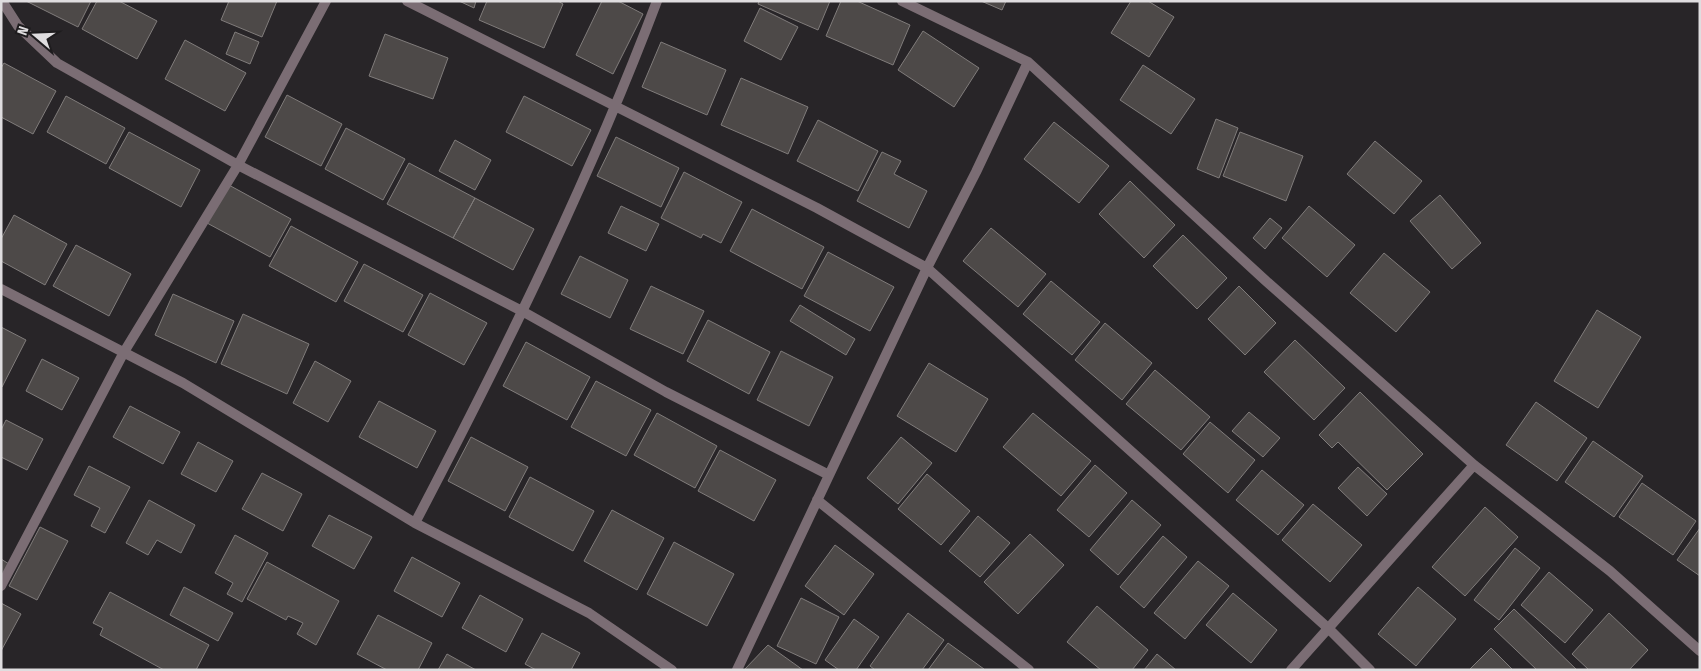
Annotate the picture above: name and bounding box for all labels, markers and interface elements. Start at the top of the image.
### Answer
north arrow [10,10,60,60]
text: N [14,24,33,38]

